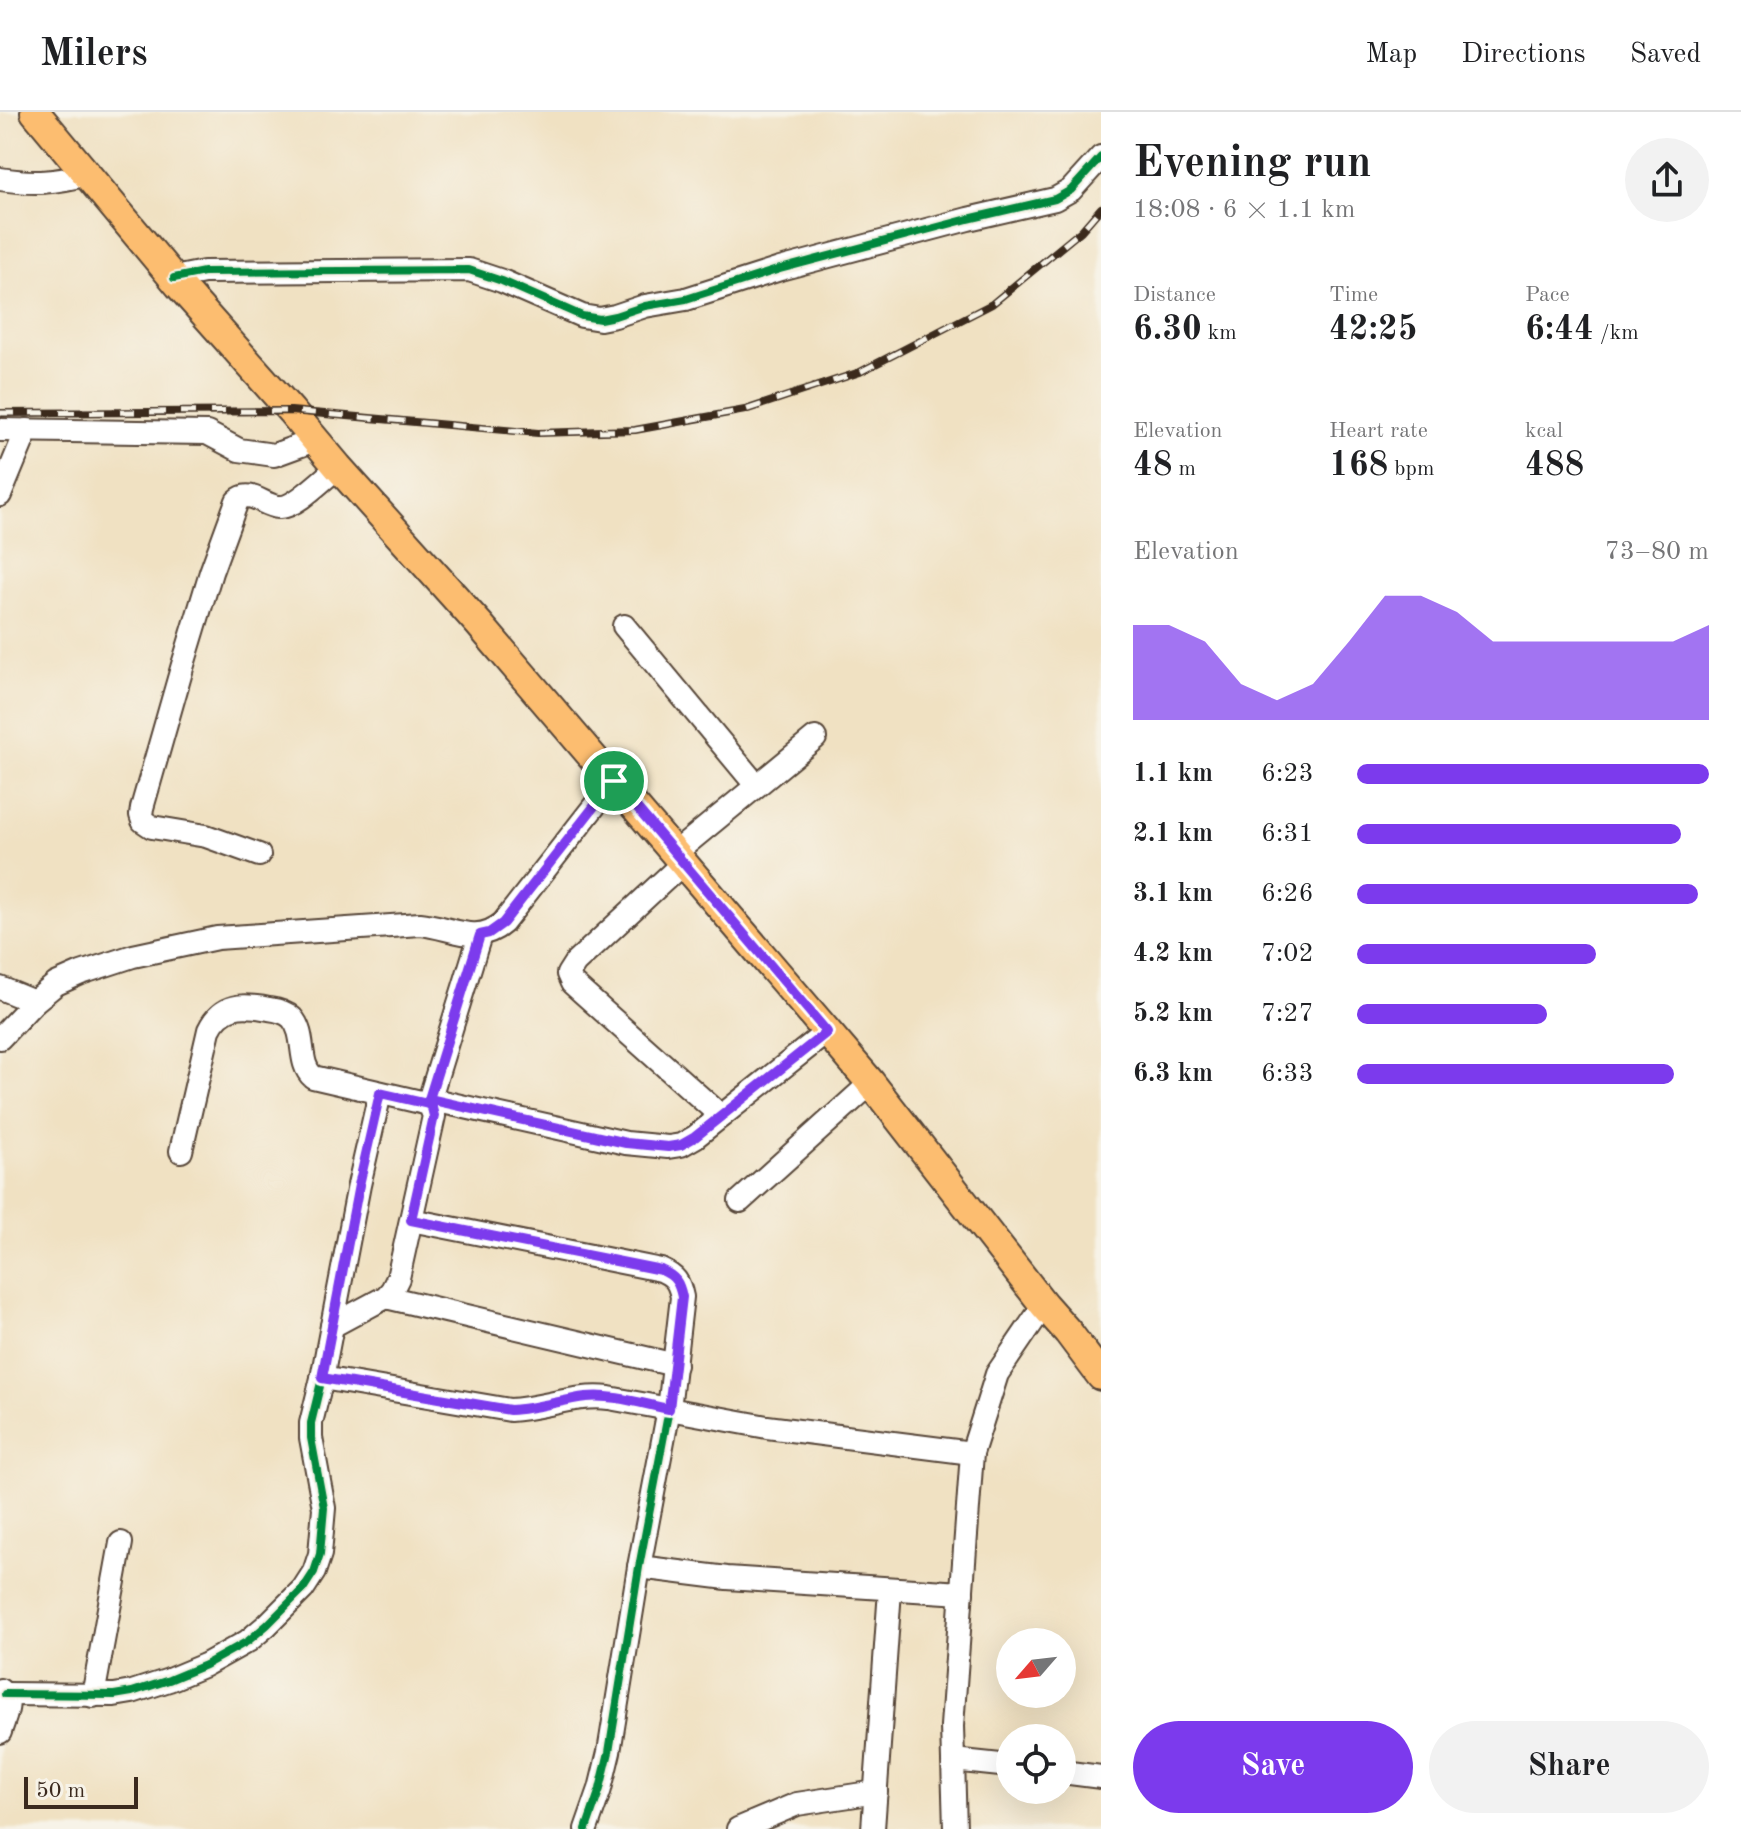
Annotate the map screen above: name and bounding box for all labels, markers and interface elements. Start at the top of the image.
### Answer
text: Milers [40,36,148,74]
text: Map [1365,41,1417,69]
text: Directions [1461,41,1586,69]
text: Saved [1630,41,1701,69]
button: share [1625,138,1709,222]
text: Evening run [1133,142,1371,186]
text: 18:08 · 6 × 1.1 km [1133,197,1355,223]
text: Distance [1133,284,1216,306]
text: Time [1329,284,1378,306]
text: Pace [1525,284,1570,306]
text: 6.30 [1133,313,1202,347]
text: 42:25 [1329,313,1417,347]
text: 6:44 [1525,313,1594,347]
text: km [1202,322,1237,344]
text: /km [1594,322,1639,344]
text: Elevation [1133,420,1223,442]
text: Heart rate [1329,420,1428,442]
text: kcal [1525,420,1563,442]
text: 48 [1133,449,1172,483]
text: 168 [1329,449,1388,483]
text: 488 [1525,449,1584,483]
text: m [1172,458,1196,480]
text: bpm [1388,458,1434,480]
text: Elevation [1133,539,1239,565]
text: 73–80 m [1605,539,1709,565]
pin [580,747,648,815]
icon: arrive [592,759,636,803]
text: 1.1 km [1133,761,1213,787]
text: 6:23 [1261,761,1314,787]
text: 2.1 km [1133,821,1213,847]
text: 6:31 [1261,821,1314,847]
text: 3.1 km [1133,881,1213,907]
text: 6:26 [1261,881,1314,907]
text: 4.2 km [1133,941,1213,967]
text: 7:02 [1261,941,1314,967]
text: 5.2 km [1133,1001,1213,1027]
text: 7:27 [1261,1001,1314,1027]
text: 6.3 km [1133,1061,1213,1087]
text: 6:33 [1261,1061,1314,1087]
north arrow [996,1628,1076,1708]
map controls [996,1628,1076,1804]
button: Save [1133,1721,1413,1813]
button: Share [1429,1721,1709,1813]
button: locate [996,1724,1076,1804]
scale bar [24,1773,138,1809]
text: 50 m [36,1780,85,1802]

